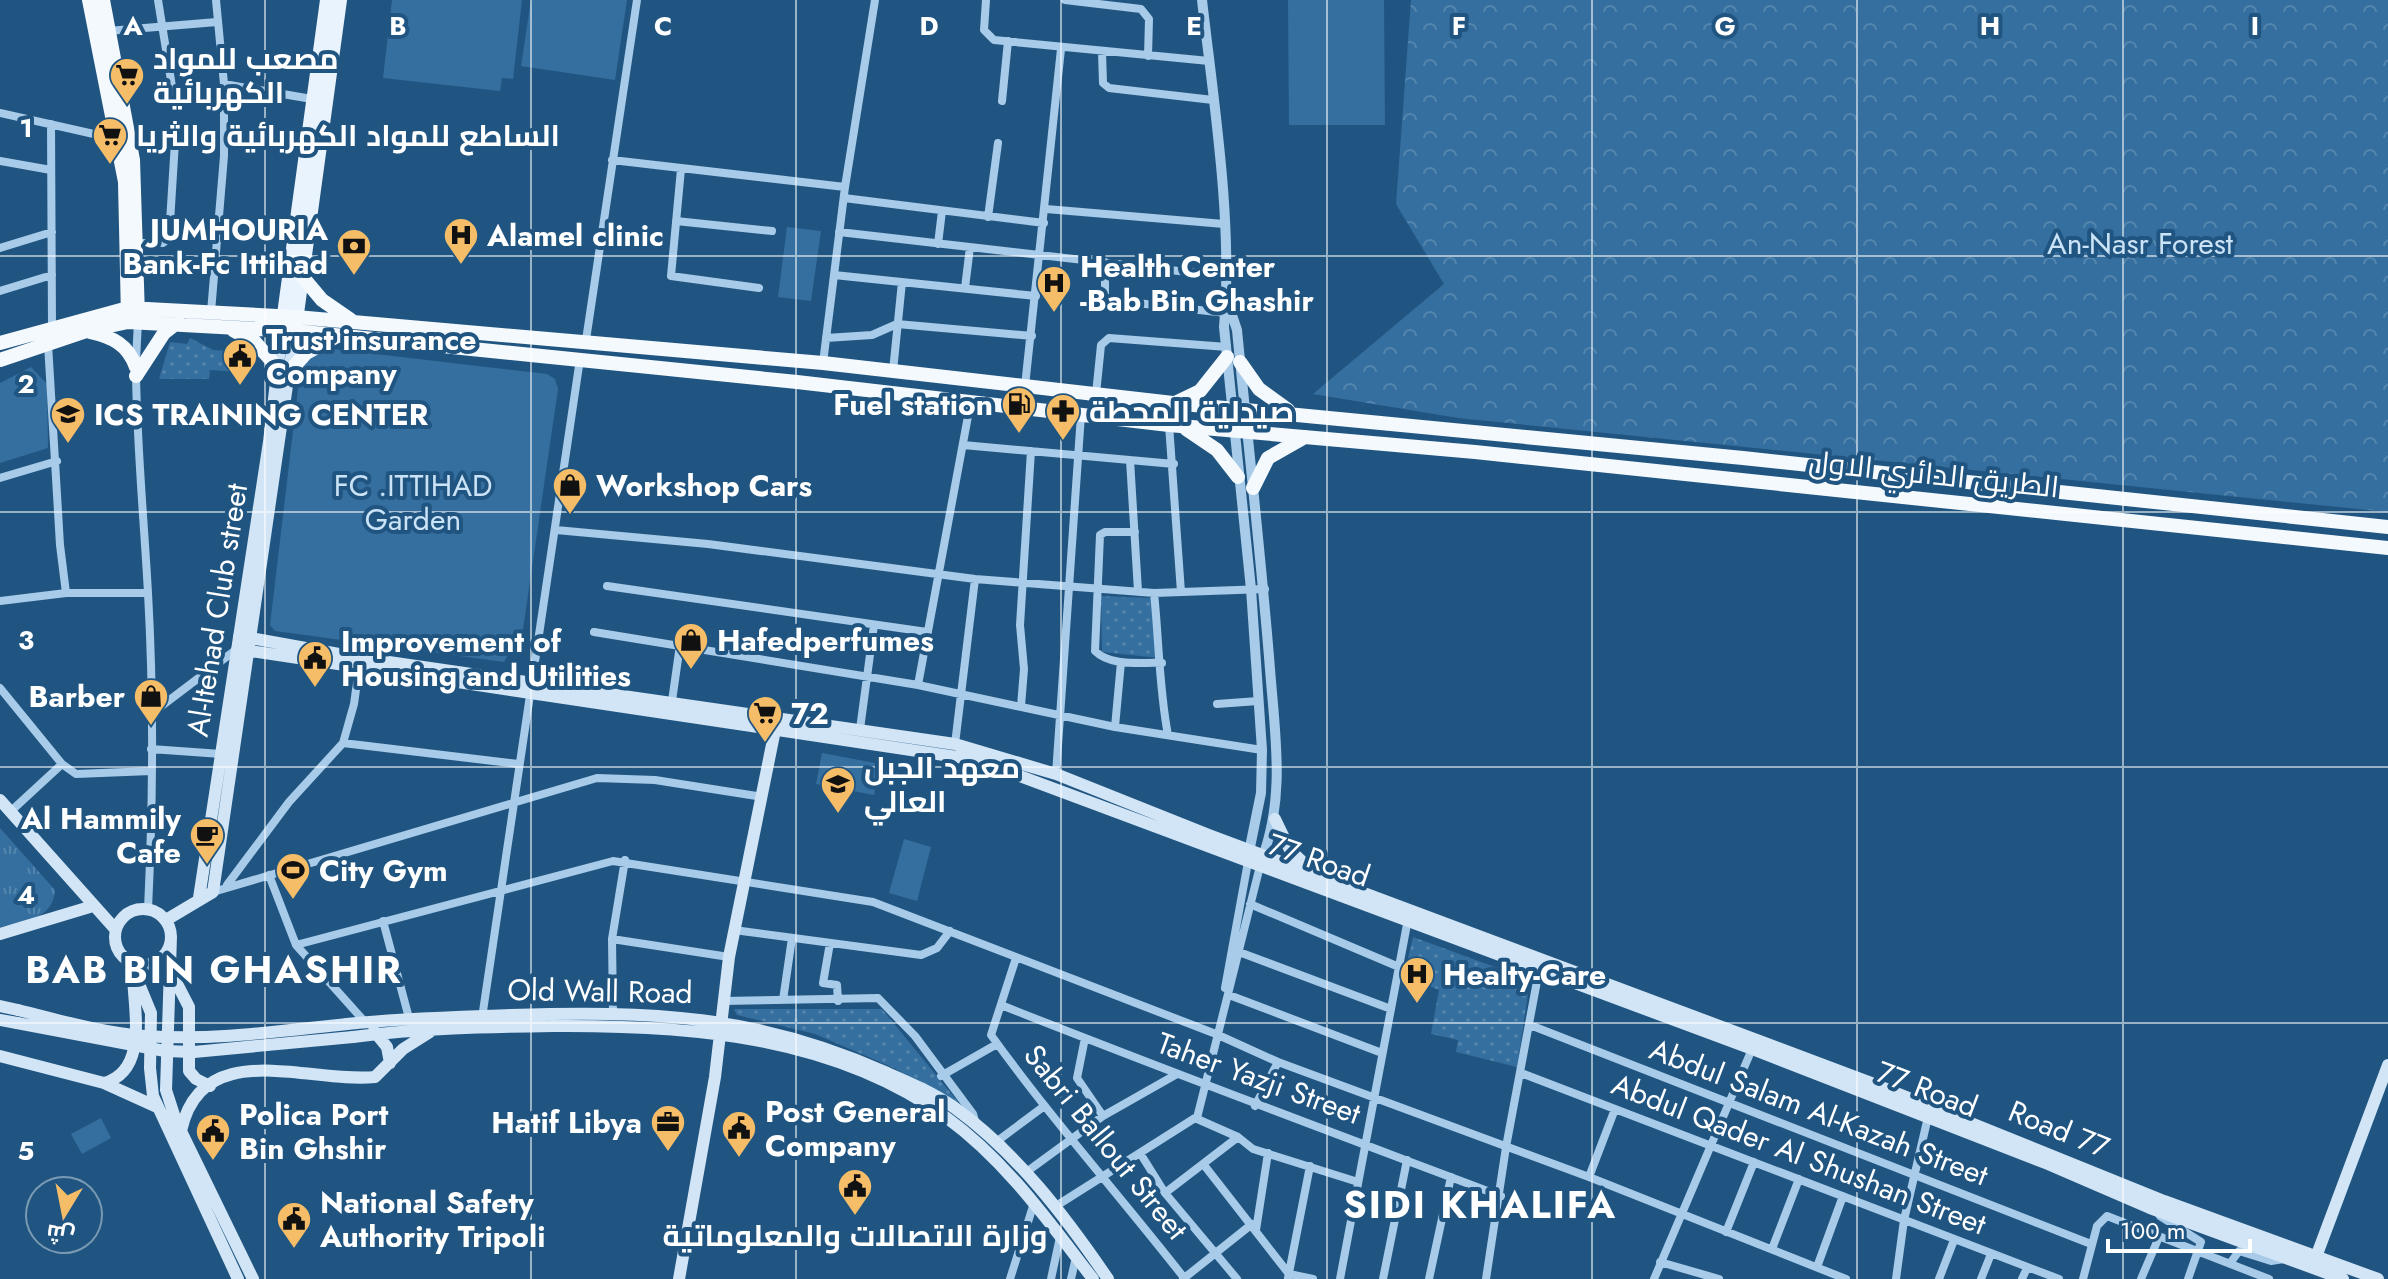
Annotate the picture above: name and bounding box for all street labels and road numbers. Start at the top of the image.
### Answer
street label: الطريق الدائري الاول [1807,439,2061,510]
street label: Al-Itehad Club street [176,480,258,740]
street label: 77 Road [1262,823,1376,897]
street label: Old Wall Road [507,968,693,1014]
street label: Taher Yazji Street [1151,1021,1368,1135]
street label: Abdul Salam Al-Kazah Street [1644,1028,1995,1197]
street label: Sabri Ballout Street [1014,1035,1199,1249]
street label: 77 Road [1870,1050,1984,1128]
street label: Abdul Qader Al Shushan Street [1606,1063,1993,1246]
street label: Road 77 [2002,1089,2116,1169]

